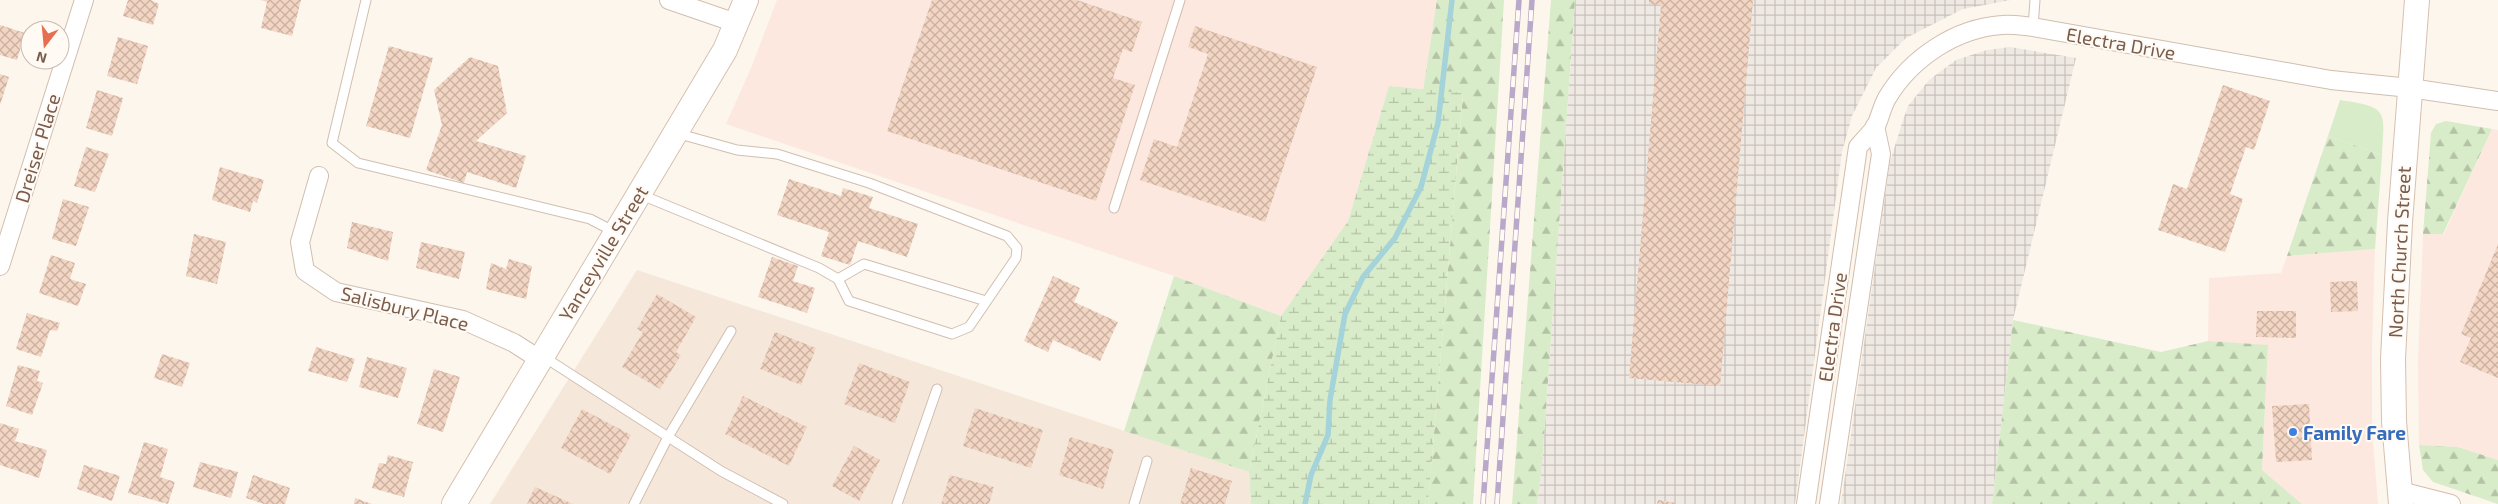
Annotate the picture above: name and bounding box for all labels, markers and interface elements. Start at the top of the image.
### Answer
north arrow [20,20,70,70]
street label: Electra Drive [2065,22,2177,64]
text: N [34,48,48,68]
street label: Dreiser Place [10,91,64,205]
street label: North Church Street [2383,166,2415,338]
street label: Yanceyville Street [554,181,652,325]
street label: Electra Drive [1813,271,1851,383]
street label: Salisbury Place [339,281,471,335]
place label: Family Fare [2303,421,2406,445]
marker: Family Fare [2287,426,2299,438]

